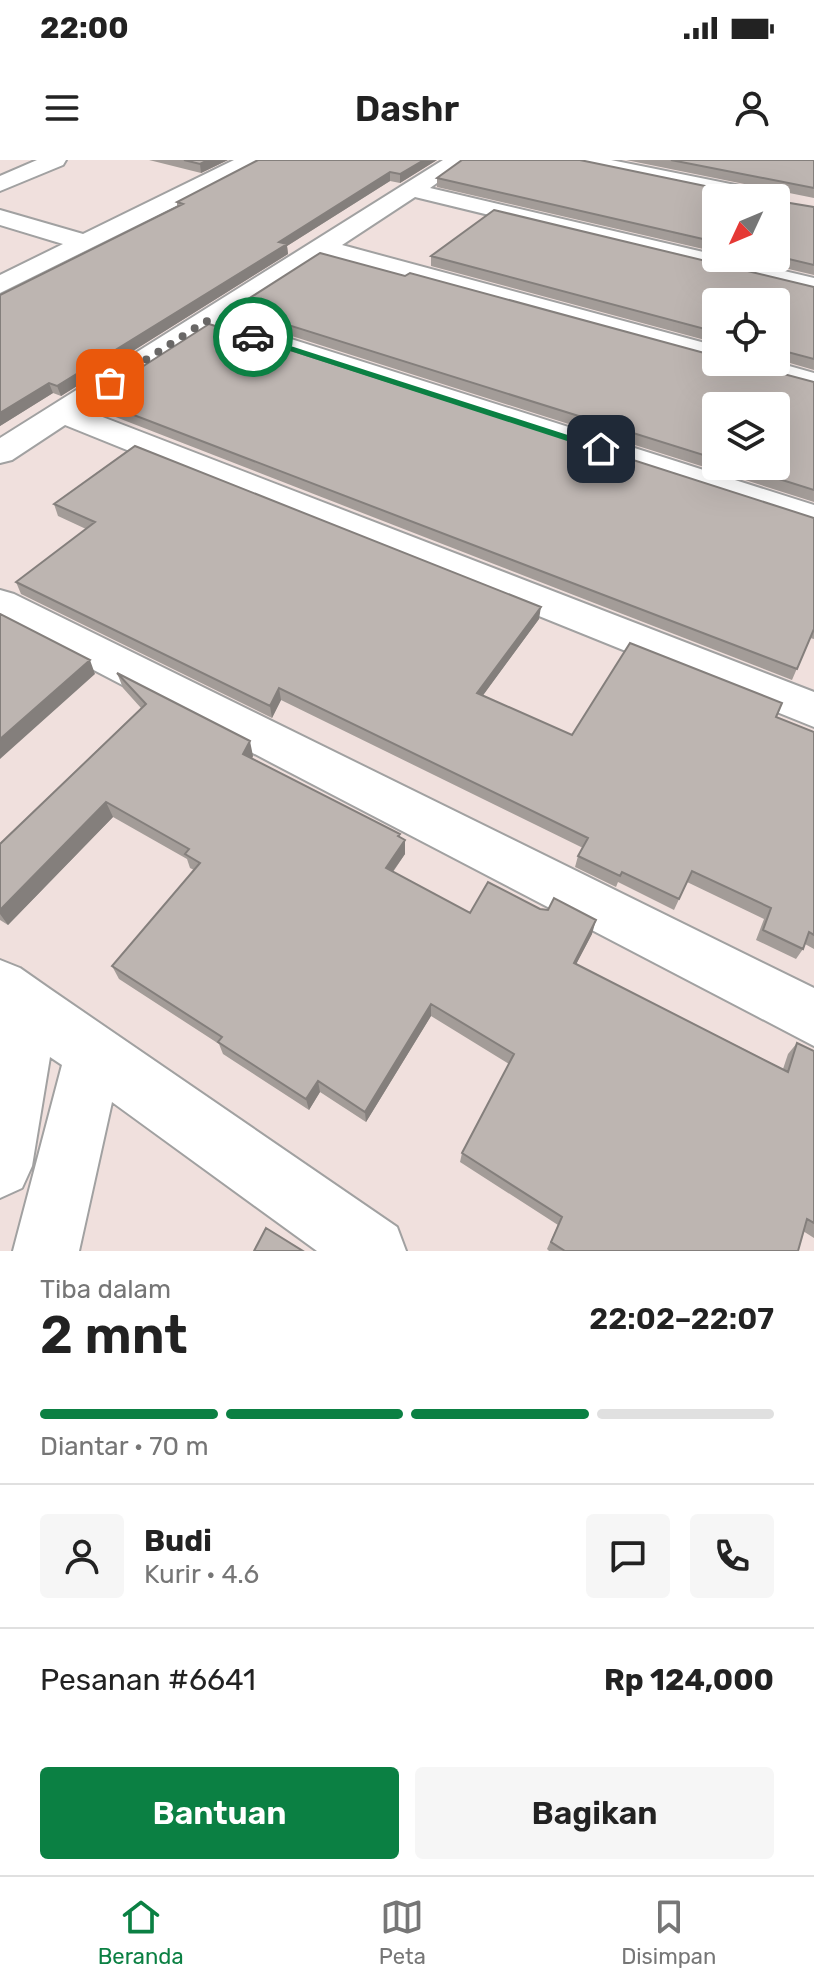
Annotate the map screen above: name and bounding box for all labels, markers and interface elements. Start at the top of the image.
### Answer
text: 22:00 [40,10,129,46]
icon: menu [40,86,84,130]
icon: person [730,86,774,130]
text: Dashr [355,87,459,130]
north arrow [702,184,790,272]
map controls [702,184,790,480]
button: locate [702,288,790,376]
courier [213,297,293,377]
icon: car [231,315,275,359]
pin [76,349,144,417]
icon: bag [88,361,132,405]
button: layers [702,392,790,480]
pin [567,415,635,483]
icon: home [579,427,623,471]
text: Tiba dalam [40,1274,171,1305]
text: 22:02–22:07 [589,1301,774,1337]
text: 2 mnt [40,1304,188,1366]
text: Diantar · 70 m [40,1431,209,1462]
button: person [40,1514,124,1598]
button: chat [586,1514,670,1598]
button: phone [690,1514,774,1598]
text: Budi [144,1523,212,1559]
text: Kurir · 4.6 [144,1559,259,1590]
text: Pesanan #6641 [40,1662,256,1698]
text: Rp 124,000 [604,1662,774,1698]
button: Bantuan [40,1767,399,1859]
button: Bagikan [415,1767,774,1859]
tab: Beranda [98,1895,184,1970]
tab: Peta [379,1895,426,1970]
tab: Disimpan [621,1895,716,1970]

